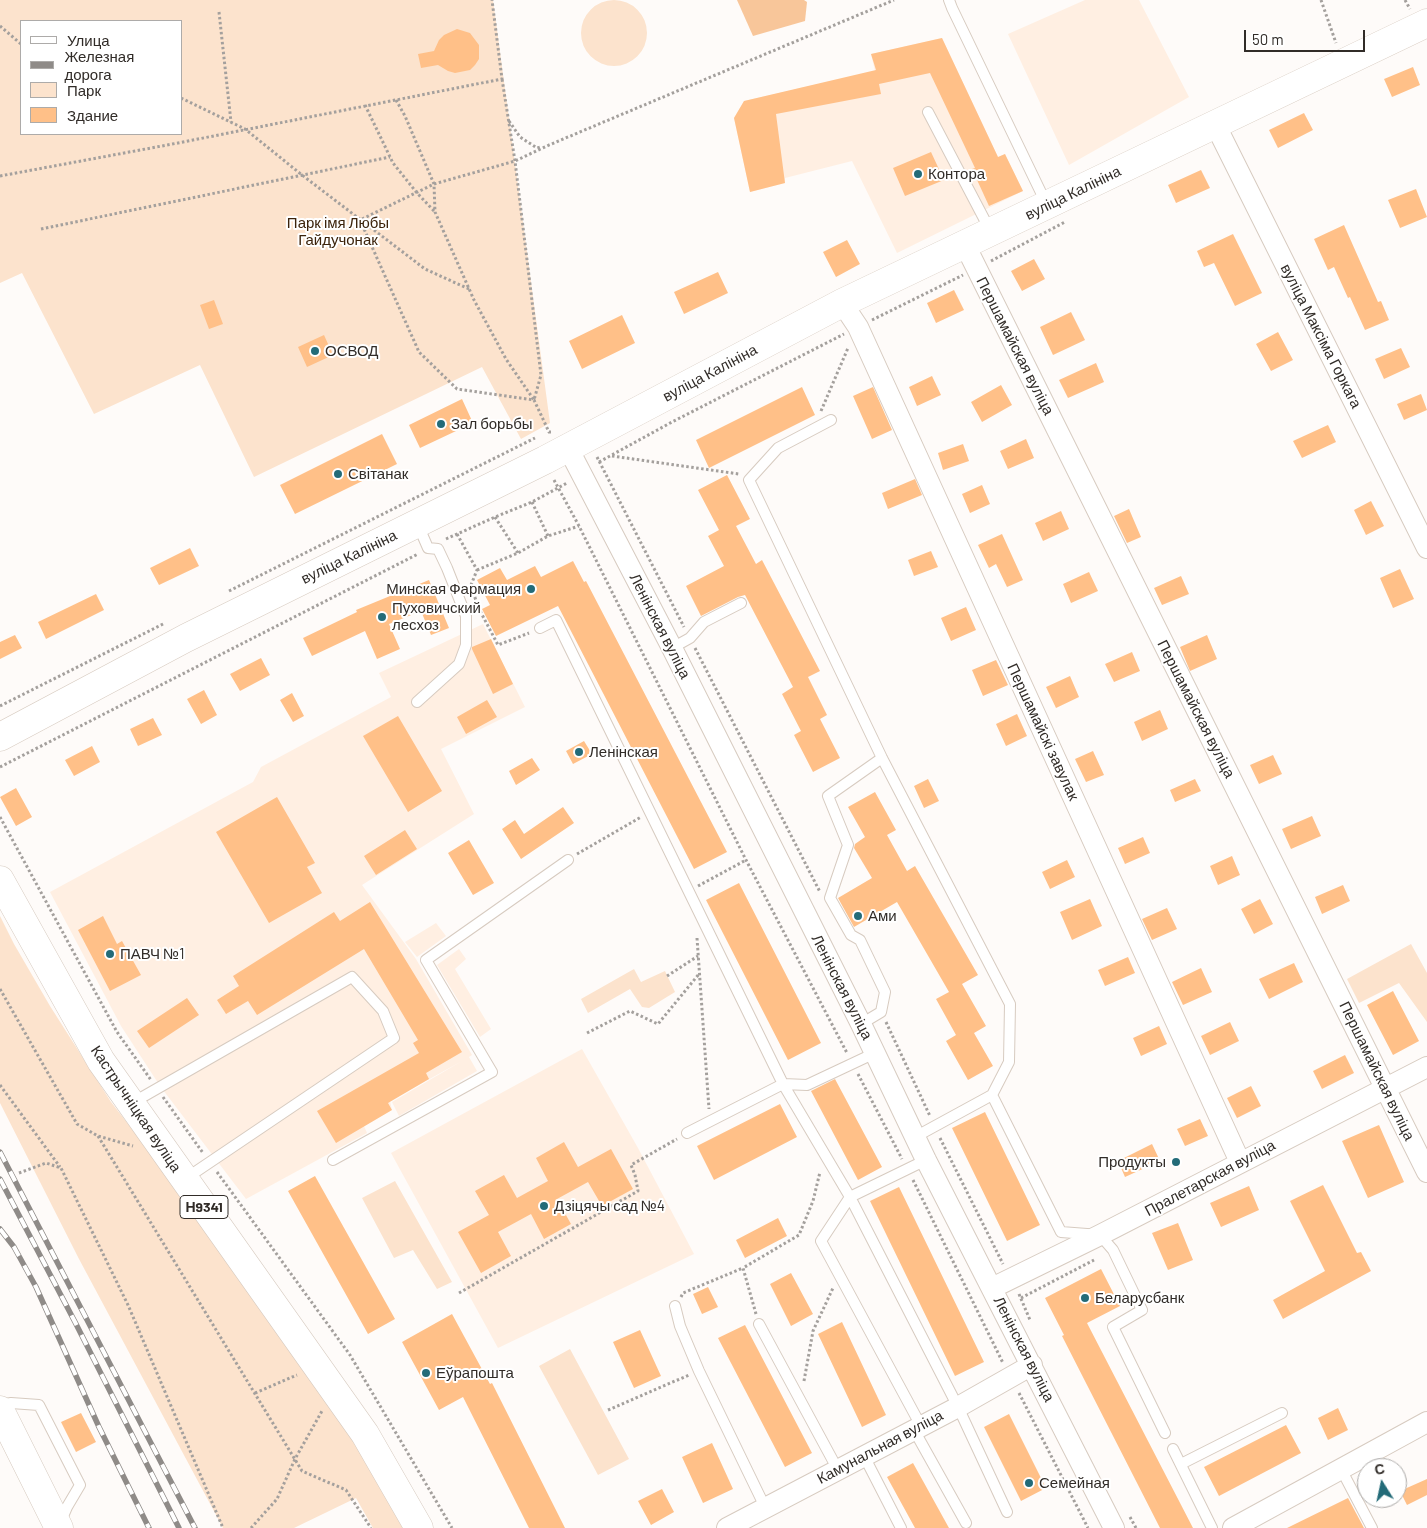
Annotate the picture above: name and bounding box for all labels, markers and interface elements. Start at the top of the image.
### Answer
legend [20,20,182,135]
scale bar [1247,20,1368,52]
text: 50 m [1252,30,1284,48]
text: Улица [67,31,110,49]
text: Железная дорога [64,47,134,83]
text: Парк [67,81,101,99]
text: Здание [67,106,118,124]
street label: вуліца Калініна [1022,162,1124,224]
place label: Контора [928,165,985,183]
marker: Контора [912,168,924,180]
park label: Парк імя Любы Гайдучонак [287,214,389,249]
street label: вуліца Максіма Горкага [1277,261,1365,411]
street label: Першамайская вуліца [972,274,1058,418]
street label: вуліца Калініна [660,341,760,405]
place label: ОСВОД [325,342,379,360]
marker: ОСВОД [309,345,321,357]
place label: Зал борьбы [451,415,533,433]
marker: Зал борьбы [435,418,447,430]
place label: Світанак [348,465,408,483]
marker: Світанак [332,468,344,480]
street label: вуліца Калініна [298,526,400,588]
street label: Ленінская вуліца [626,570,694,682]
place label: Минская Фармация [386,580,521,598]
marker: Минская Фармация [525,583,537,595]
place label: Пуховичский лесхоз [392,599,481,634]
marker: Пуховичский лесхоз [376,611,388,623]
street label: Першамайская вуліца [1153,637,1239,781]
street label: Першамайскі завулак [1003,661,1083,803]
place label: Ленінская [589,743,658,761]
marker: Ленінская [573,746,585,758]
place label: Ами [868,907,897,925]
marker: Ами [852,910,864,922]
street label: Ленінская вуліца [808,931,876,1043]
place label: ПАВЧ №1 [120,945,184,963]
marker: ПАВЧ №1 [104,948,116,960]
street label: Першамайская вуліца [1335,998,1419,1144]
street label: Кастрычніцкая вуліца [87,1042,185,1176]
street label: Пралетарская вуліца [1142,1136,1278,1220]
place label: Продукты [1098,1153,1166,1171]
marker: Продукты [1170,1156,1182,1168]
road number: Н9341 [180,1196,228,1218]
place label: Дзіцячы сад №4 [554,1197,665,1215]
marker: Дзіцячы сад №4 [538,1200,550,1212]
place label: Беларусбанк [1095,1289,1184,1307]
marker: Беларусбанк [1079,1292,1091,1304]
street label: Ленінская вуліца [990,1293,1058,1405]
place label: Еўрапошта [436,1364,514,1382]
marker: Еўрапошта [420,1367,432,1379]
street label: Камунальная вуліца [814,1406,946,1488]
north arrow [1357,1458,1407,1508]
text: С [1373,1459,1386,1478]
place label: Семейная [1039,1474,1110,1492]
marker: Семейная [1023,1477,1035,1489]

